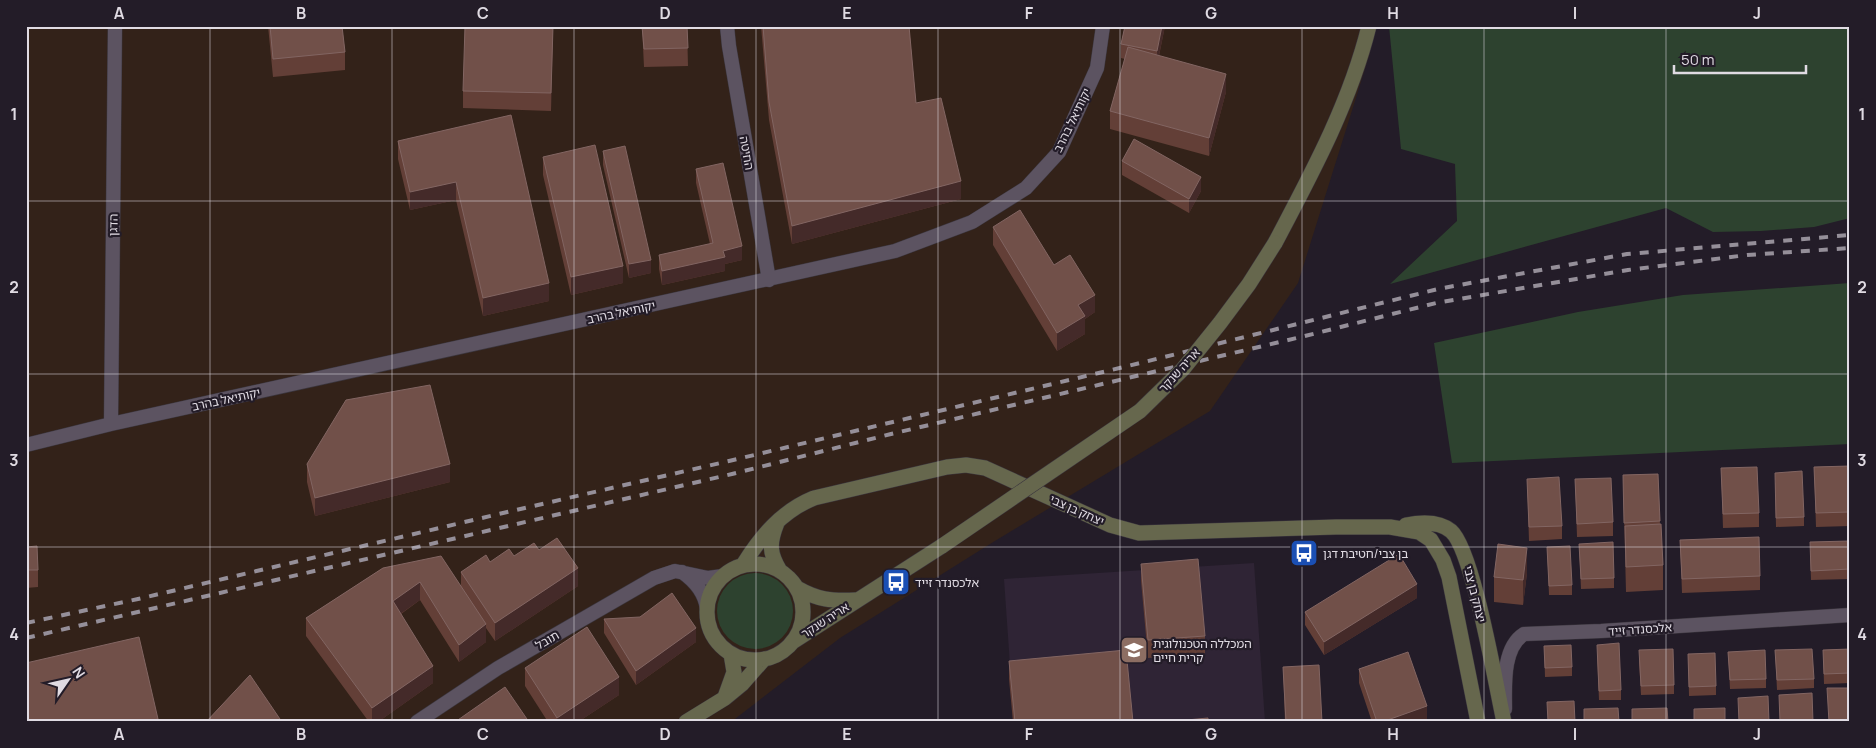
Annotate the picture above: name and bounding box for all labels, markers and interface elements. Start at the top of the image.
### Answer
text: A [114,2,125,24]
text: B [296,2,306,24]
text: C [477,2,489,24]
text: D [659,2,671,24]
text: E [842,2,852,24]
text: F [1025,2,1034,24]
text: G [1205,2,1217,24]
text: H [1387,2,1399,24]
text: I [1573,2,1577,24]
text: J [1753,2,1761,24]
scale bar [1674,42,1806,74]
text: 50 m [1681,49,1715,70]
street label: יקותיאל בהרב [1049,85,1095,155]
text: 1 [10,103,18,125]
text: 1 [1858,103,1866,125]
street label: החיטה [736,135,758,171]
street label: הדגן [104,214,122,236]
text: 2 [9,276,19,298]
text: 2 [1857,276,1867,298]
street label: יקותיאל בהרב [585,296,657,328]
street label: אריה שנקר [1155,344,1204,396]
street label: יקותיאל בהרב [190,383,262,415]
text: 3 [9,449,19,471]
text: 3 [1857,449,1867,471]
street label: יצחק בן צבי [1047,490,1107,530]
bus stop icon: בן צבי/חטיבת דגן [1289,538,1319,568]
place label: בן צבי/חטיבת דגן [1323,545,1409,562]
street label: יצחק בן צבי [1460,564,1490,624]
bus stop icon: אלכסנדר זייד [881,567,911,597]
place label: אלכסנדר זייד [915,574,979,591]
street label: אריה שנקר [798,598,853,642]
street label: אלכסנדר זייד [1607,618,1673,640]
text: 4 [9,623,19,645]
text: 4 [1857,623,1867,645]
street label: תובל [532,626,562,654]
school or university icon: המכללה הטכנולוגית קרית חיים [1119,635,1149,665]
place label: המכללה הטכנולוגית קרית חיים [1153,635,1252,666]
north arrow [42,656,92,706]
text: N [69,663,90,682]
text: A [114,723,125,745]
text: B [296,723,306,745]
text: C [477,723,489,745]
text: D [659,723,671,745]
text: E [842,723,852,745]
text: F [1025,723,1034,745]
text: G [1205,723,1217,745]
text: H [1387,723,1399,745]
text: I [1573,723,1577,745]
text: J [1753,723,1761,745]

